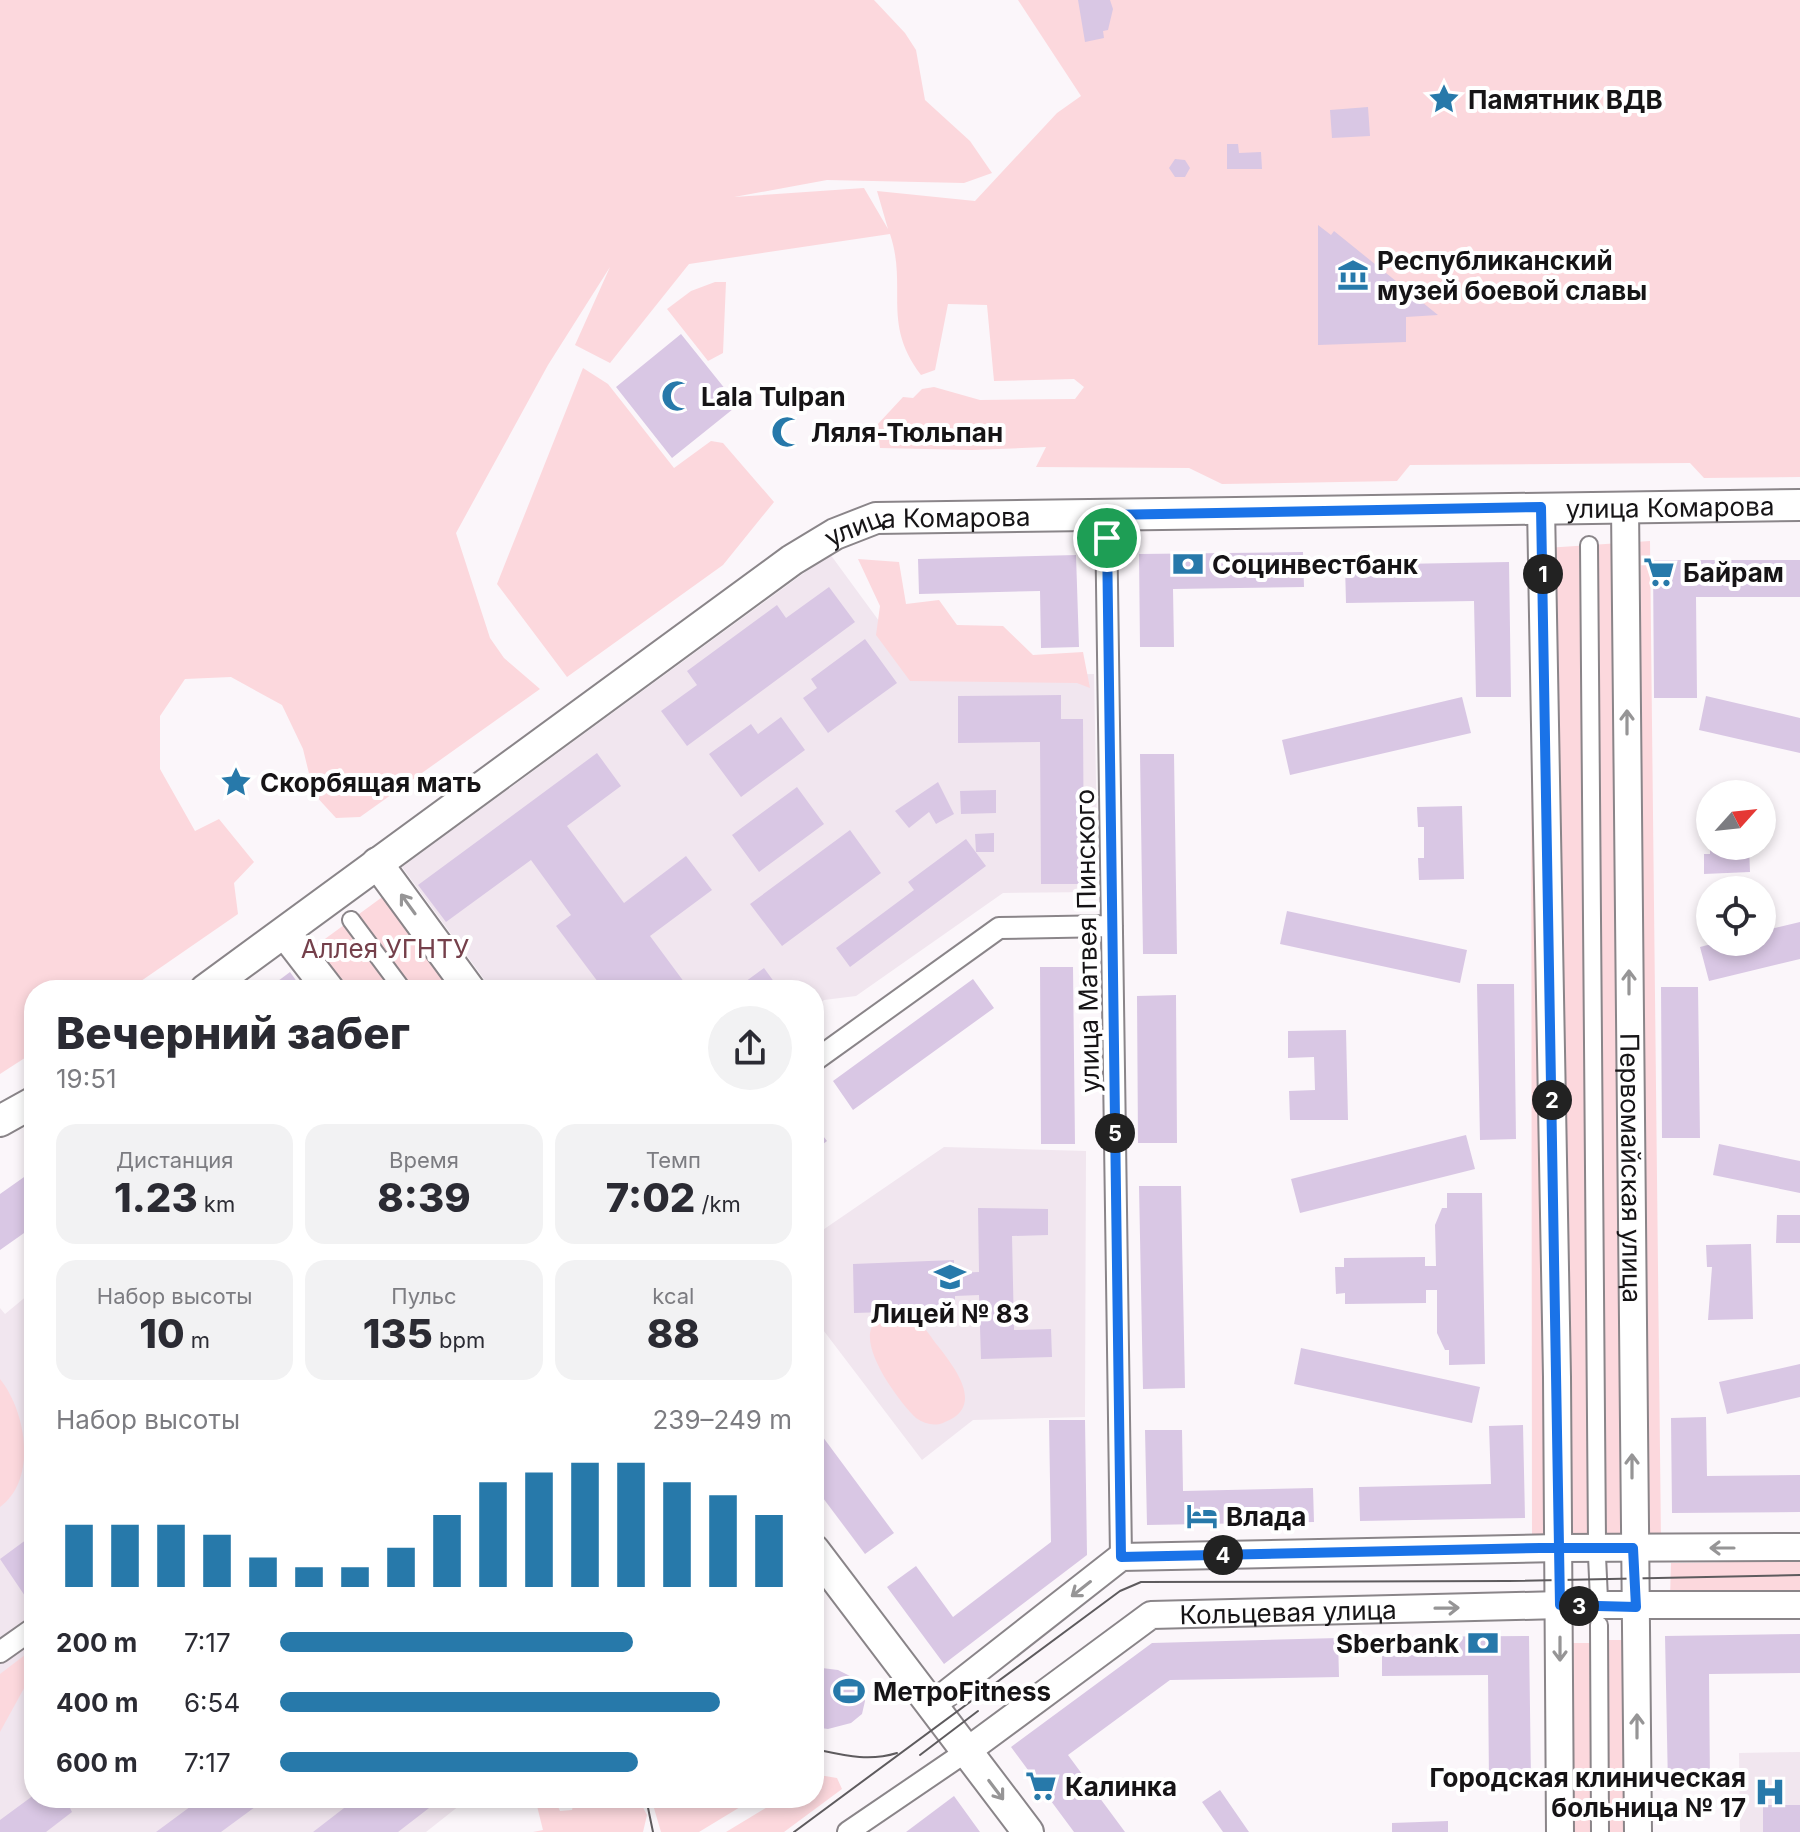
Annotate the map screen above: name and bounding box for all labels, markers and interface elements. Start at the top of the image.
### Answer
place icon: Памятник ВДВ [1427,82,1461,116]
place label: Памятник ВДВ [1468,84,1663,115]
place label: Республиканский музей боевой славы [1377,245,1647,306]
museum icon: Республиканский музей боевой славы [1336,258,1370,292]
mosque icon: Lala Tulpan [660,379,694,413]
place label: Lala Tulpan [701,381,846,412]
mosque icon: Ляля-Тюльпан [770,415,804,449]
place label: Ляля-Тюльпан [811,417,1003,448]
street label: улица Комарова [1565,490,1775,524]
street label: улица Комарова [818,500,1031,553]
pin [1073,504,1141,572]
icon: arrive [1085,516,1129,560]
bank icon: Социнвестбанк [1171,547,1205,581]
place label: Социнвестбанк [1212,549,1419,580]
pin: 1 [1523,554,1563,594]
supermarket icon: Байрам [1642,555,1676,589]
place label: Байрам [1683,557,1784,588]
text: 1 [1538,561,1548,587]
one-way arrow [1619,709,1635,736]
place icon: Скорбящая мать [219,765,253,799]
place label: Скорбящая мать [260,767,482,798]
north arrow [1696,780,1776,860]
map controls [1696,780,1776,956]
street label: улица Матвея Пинского [1069,789,1105,1093]
button: locate [1696,876,1776,956]
one-way arrow [400,894,417,915]
park label: Аллея УГНТУ [301,933,469,964]
one-way arrow [1621,969,1637,996]
text: Вечерний забег [56,1006,410,1060]
button: share [708,1006,792,1090]
street label: Первомайская улица [1615,1033,1648,1303]
text: 19:51 [56,1063,117,1094]
pin: 2 [1532,1080,1572,1120]
text: 2 [1545,1087,1559,1113]
pin: 5 [1095,1113,1135,1153]
text: 5 [1108,1120,1122,1146]
text: Дистанция [116,1147,233,1173]
text: Время [389,1147,459,1173]
text: Темп [646,1147,701,1173]
text: 1.23 [114,1173,198,1222]
text: 8:39 [377,1173,471,1222]
text: 7:02 [606,1173,695,1222]
text: km [198,1191,235,1217]
text: /km [695,1191,741,1217]
school or university icon: Лицей № 83 [933,1260,967,1294]
text: Набор высоты [97,1283,253,1309]
text: Пульс [391,1283,457,1309]
text: kcal [652,1283,694,1309]
place label: Лицей № 83 [870,1298,1030,1329]
text: 10 [139,1309,185,1358]
text: 135 [363,1309,433,1358]
text: 88 [647,1309,700,1358]
text: m [185,1327,210,1353]
text: bpm [433,1327,485,1353]
text: Набор высоты [56,1404,240,1435]
text: 239–249 m [653,1404,792,1435]
one-way arrow [1625,1453,1640,1480]
hotel icon: Влада [1185,1499,1219,1533]
place label: Влада [1226,1501,1306,1532]
pin: 4 [1203,1535,1243,1575]
one-way arrow [1709,1540,1736,1556]
text: 4 [1216,1542,1230,1568]
one-way arrow [1071,1580,1092,1597]
pin: 3 [1559,1586,1599,1626]
street label: Кольцевая улица [1179,1593,1397,1630]
text: 3 [1572,1593,1586,1619]
one-way arrow [1433,1600,1460,1616]
bank icon: Sberbank [1466,1626,1500,1660]
text: 200 m [56,1627,137,1658]
text: 7:17 [184,1627,231,1658]
place label: Sberbank [1336,1628,1459,1659]
one-way arrow [1552,1635,1568,1662]
sports icon: МетроFitness [832,1674,866,1708]
place label: МетроFitness [873,1676,1051,1707]
text: 400 m [56,1687,139,1718]
text: 6:54 [184,1687,240,1718]
one-way arrow [1629,1713,1645,1740]
text: 600 m [56,1747,138,1778]
text: 7:17 [184,1747,231,1778]
place label: Городская клиническая больница № 17 [1429,1762,1746,1823]
supermarket icon: Калинка [1024,1769,1058,1803]
place label: Калинка [1065,1771,1177,1802]
hospital icon: Городская клиническая больница № 17 [1753,1775,1787,1809]
one-way arrow [988,1779,1005,1800]

